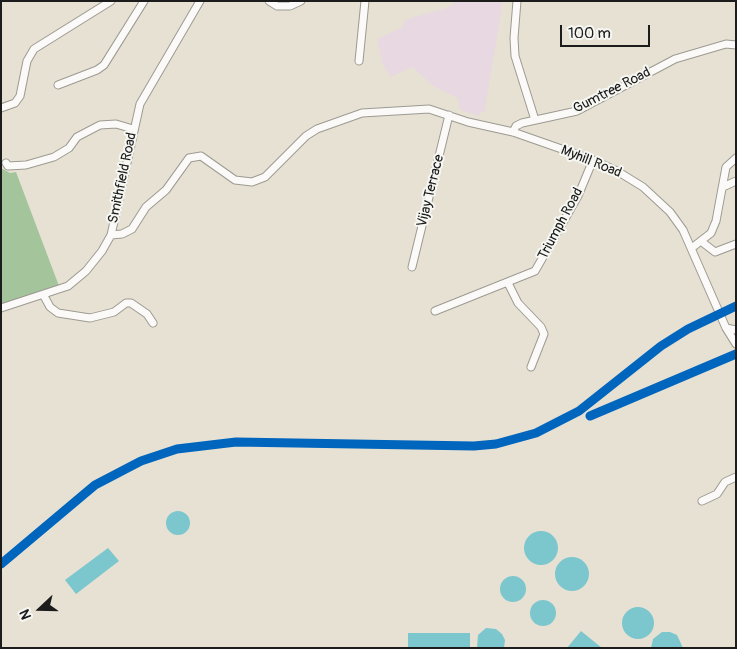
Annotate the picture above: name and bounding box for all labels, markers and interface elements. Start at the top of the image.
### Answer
scale bar [562,15,652,47]
text: 100 m [568,24,611,43]
street label: Gumtree Road [571,64,653,118]
street label: Smithfield Road [105,131,141,225]
street label: Myhill Road [558,142,624,182]
street label: Vijay Terrace [414,153,448,229]
street label: Triumph Road [535,185,587,263]
north arrow [15,584,65,634]
text: N [16,607,35,622]

